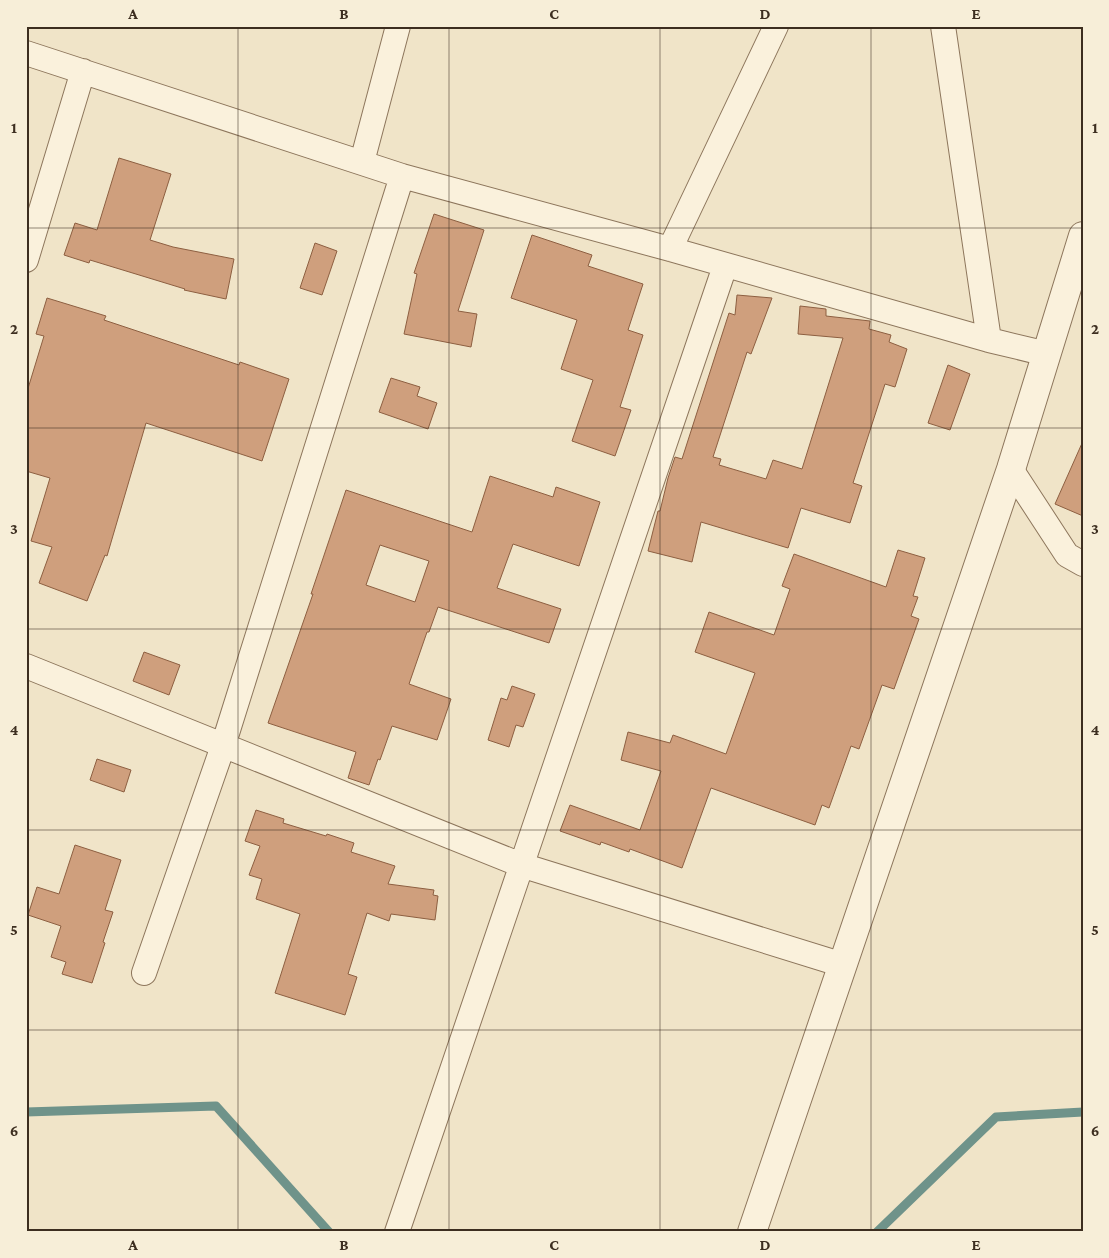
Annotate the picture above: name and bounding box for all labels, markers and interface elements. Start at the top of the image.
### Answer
text: A [127,5,138,22]
text: B [339,5,349,22]
text: C [549,5,559,22]
text: D [759,5,771,22]
text: E [971,5,981,22]
text: 1 [11,119,17,136]
text: 1 [1092,119,1098,136]
text: 2 [10,320,18,337]
text: 2 [1091,320,1099,337]
text: 3 [10,520,18,537]
text: 3 [1091,520,1099,537]
text: 4 [10,721,19,738]
text: 4 [1091,721,1100,738]
text: 5 [10,921,18,938]
text: 5 [1091,921,1099,938]
text: 6 [10,1122,18,1139]
text: 6 [1091,1122,1099,1139]
text: A [127,1236,138,1253]
text: B [339,1236,349,1253]
text: C [549,1236,559,1253]
text: D [759,1236,771,1253]
text: E [971,1236,981,1253]

